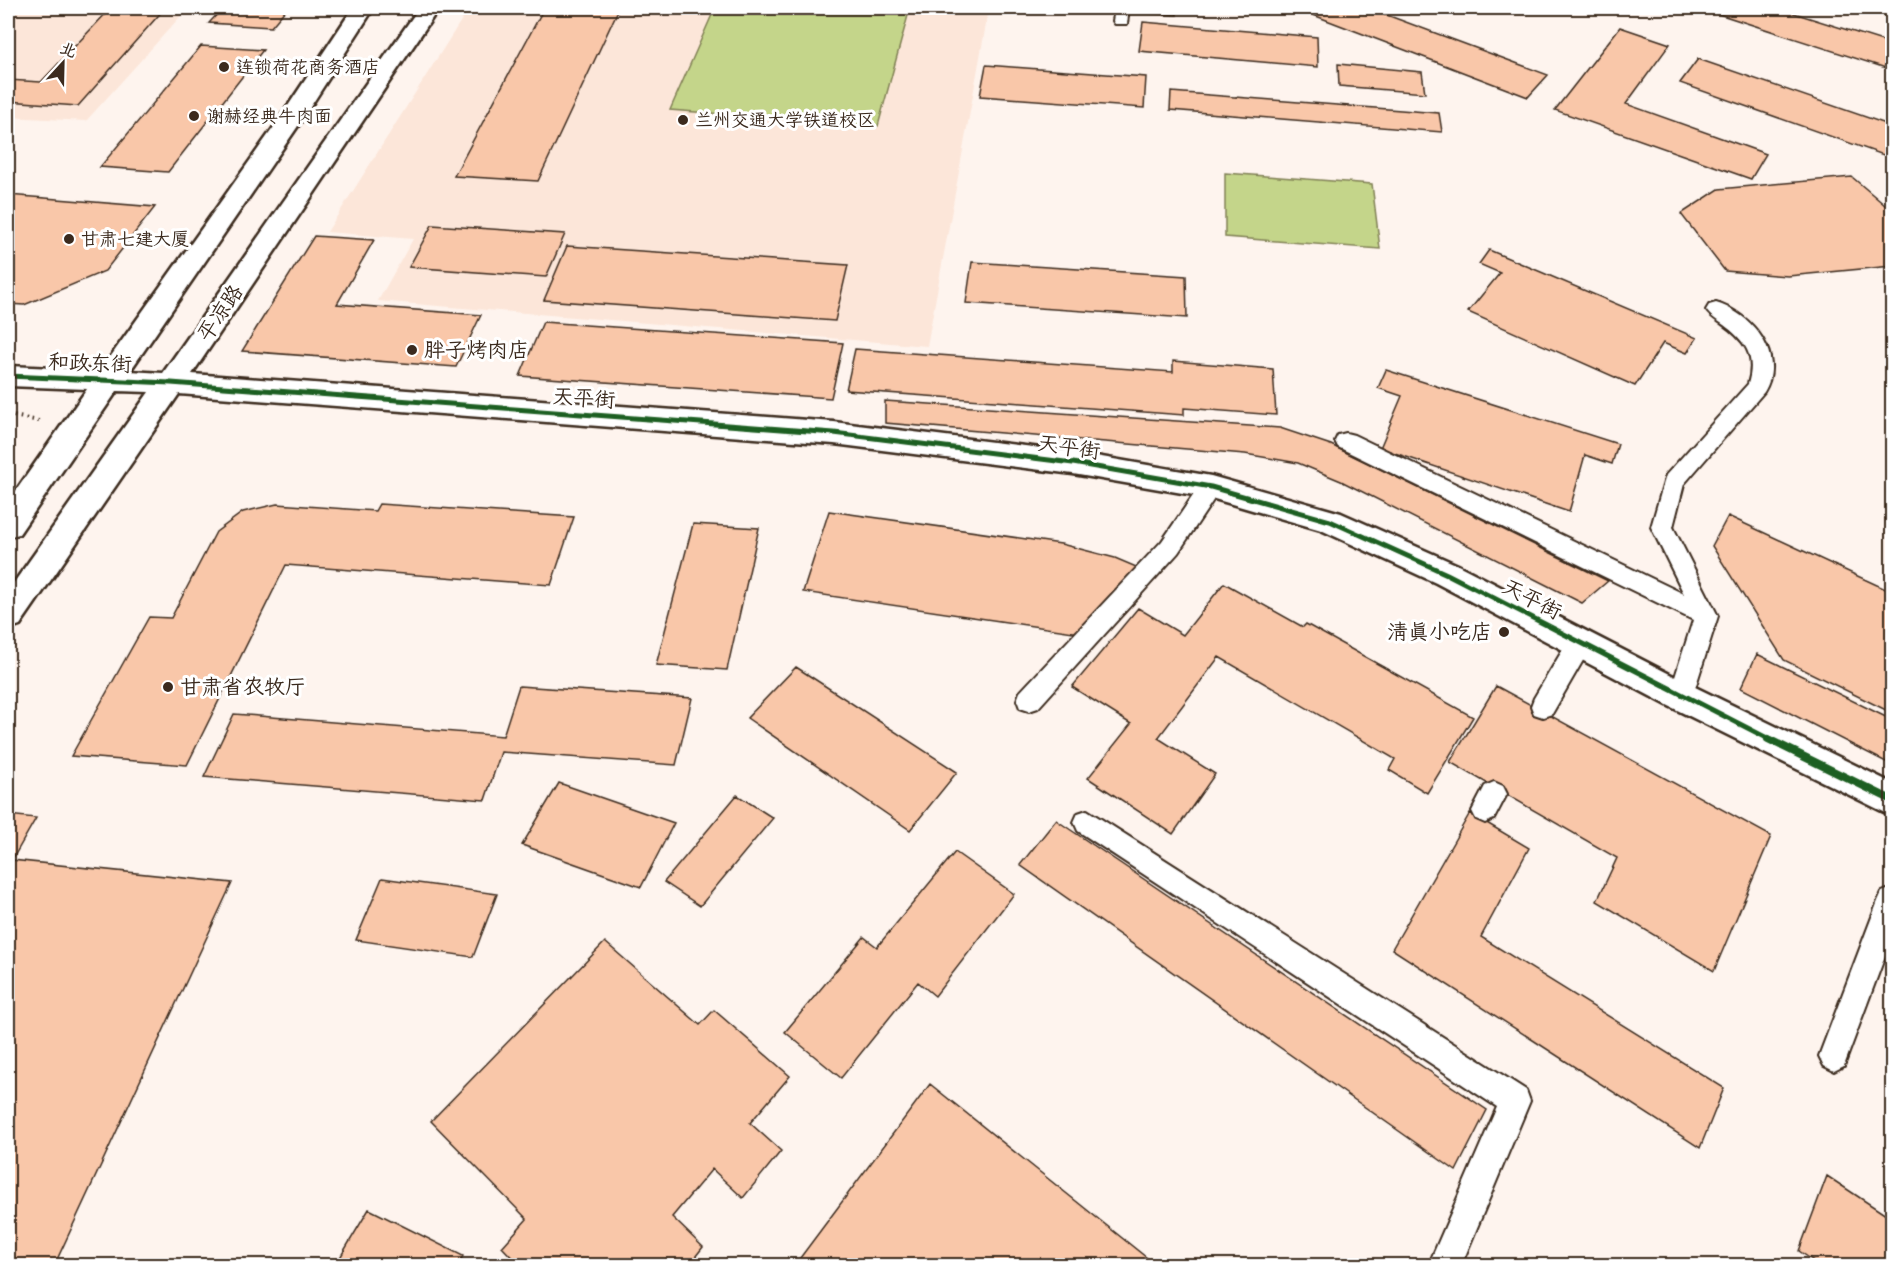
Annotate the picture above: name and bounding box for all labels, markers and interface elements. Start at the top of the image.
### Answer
north arrow [33,33,93,93]
text: 北 [57,39,79,61]
place label: 连锁荷花商务酒店 [236,57,380,78]
marker: 连锁荷花商务酒店 [217,60,231,74]
place label: 谢赫经典牛肉面 [206,106,332,127]
marker: 谢赫经典牛肉面 [187,109,201,123]
place label: 兰州交通大学铁道校区 [695,110,875,131]
marker: 兰州交通大学铁道校区 [676,113,690,127]
place label: 甘肃七建大厦 [81,229,189,250]
marker: 甘肃七建大厦 [62,232,76,246]
street label: 平凉路 [192,280,248,346]
place label: 胖子烤肉店 [424,338,529,362]
marker: 胖子烤肉店 [405,343,419,357]
street label: 和政东街 [48,350,132,376]
street label: 天平街 [552,384,616,412]
street label: 天平街 [1036,431,1102,463]
street label: 天平街 [1498,574,1566,624]
place label: 清真小吃店 [1387,620,1492,644]
marker: 清真小吃店 [1497,625,1511,639]
place label: 甘肃省农牧厅 [180,675,306,699]
marker: 甘肃省农牧厅 [161,680,175,694]

